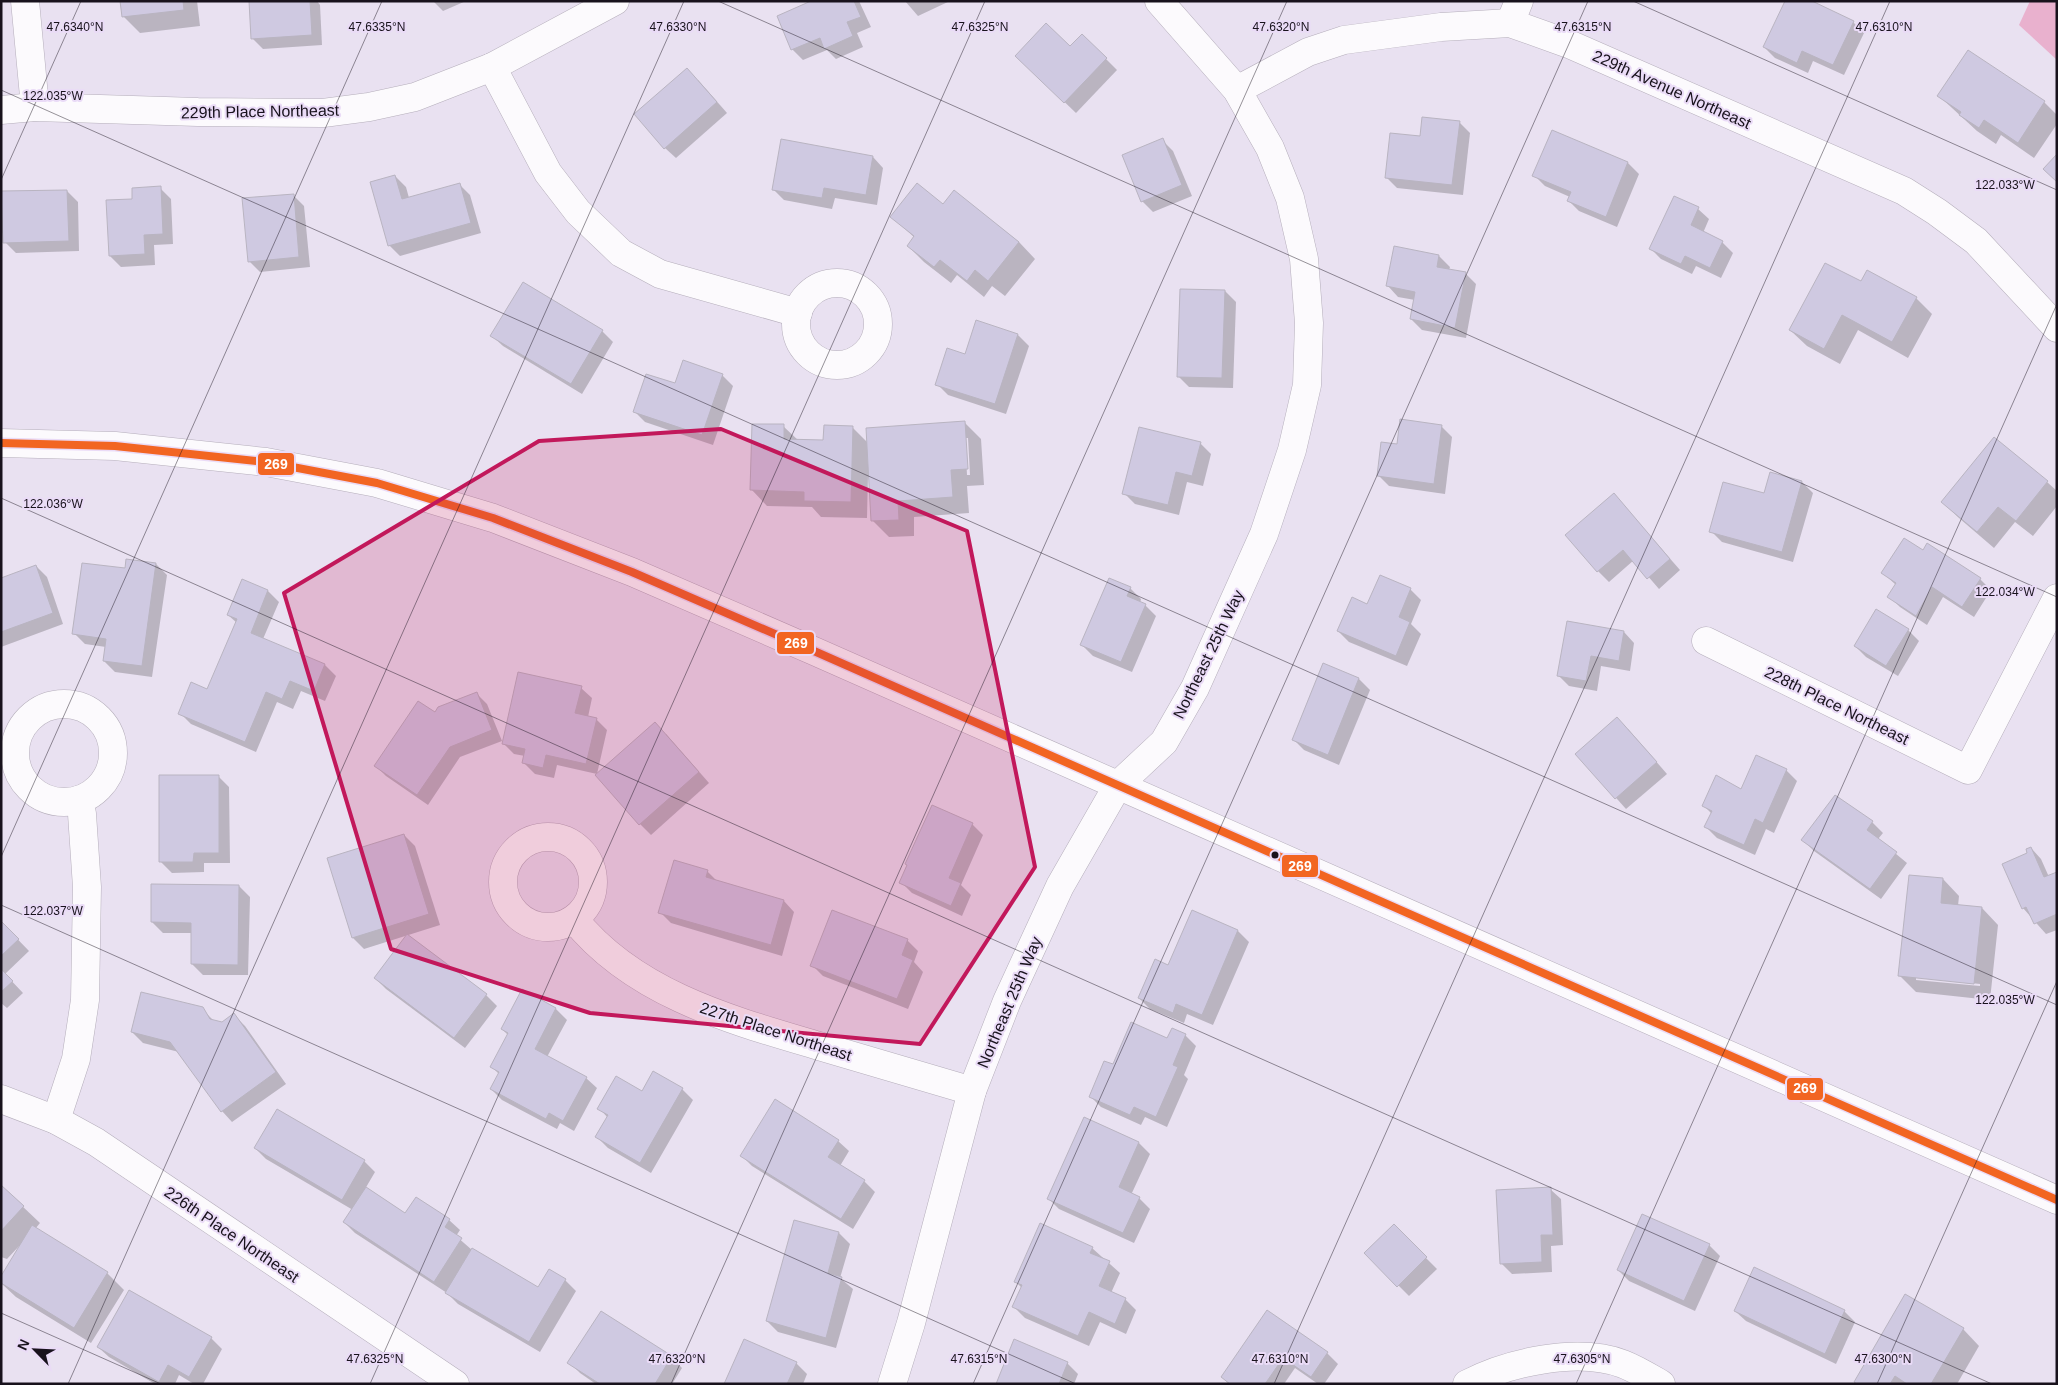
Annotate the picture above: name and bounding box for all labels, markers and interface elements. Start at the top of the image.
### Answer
text: 47.6340°N [47,20,103,34]
text: 47.6335°N [349,20,405,34]
text: 47.6330°N [650,20,706,34]
text: 47.6325°N [952,20,1008,34]
text: 47.6320°N [1253,20,1309,34]
text: 47.6315°N [1555,20,1611,34]
text: 47.6310°N [1856,20,1912,34]
street label: 229th Avenue Northeast [1590,47,1754,132]
text: 122.035°W [23,89,83,103]
street label: 229th Place Northeast [181,102,340,121]
text: 122.033°W [1975,178,2035,192]
line badge: 269 [257,452,295,476]
text: 269 [264,456,288,472]
text: 122.036°W [23,497,83,511]
text: 122.034°W [1975,585,2035,599]
street label: Northeast 25th Way [1170,587,1247,721]
line badge: 269 [776,631,815,655]
text: 269 [784,635,808,651]
street label: 228th Place Northeast [1762,663,1912,748]
unlabelled marker [1270,850,1280,860]
line badge: 269 [1281,854,1319,878]
text: 269 [1288,858,1312,874]
text: 122.037°W [23,904,83,918]
street label: Northeast 25th Way [974,934,1045,1070]
text: 122.035°W [1975,993,2035,1007]
street label: 227th Place Northeast [698,999,854,1064]
line badge: 269 [1786,1077,1824,1101]
text: 269 [1793,1080,1817,1096]
street label: 226th Place Northeast [161,1183,303,1286]
north arrow [10,1325,60,1375]
text: N [14,1337,32,1353]
text: 47.6325°N [347,1352,403,1366]
text: 47.6320°N [649,1352,705,1366]
text: 47.6315°N [951,1352,1007,1366]
text: 47.6310°N [1252,1352,1308,1366]
text: 47.6305°N [1554,1352,1610,1366]
text: 47.6300°N [1855,1352,1911,1366]

